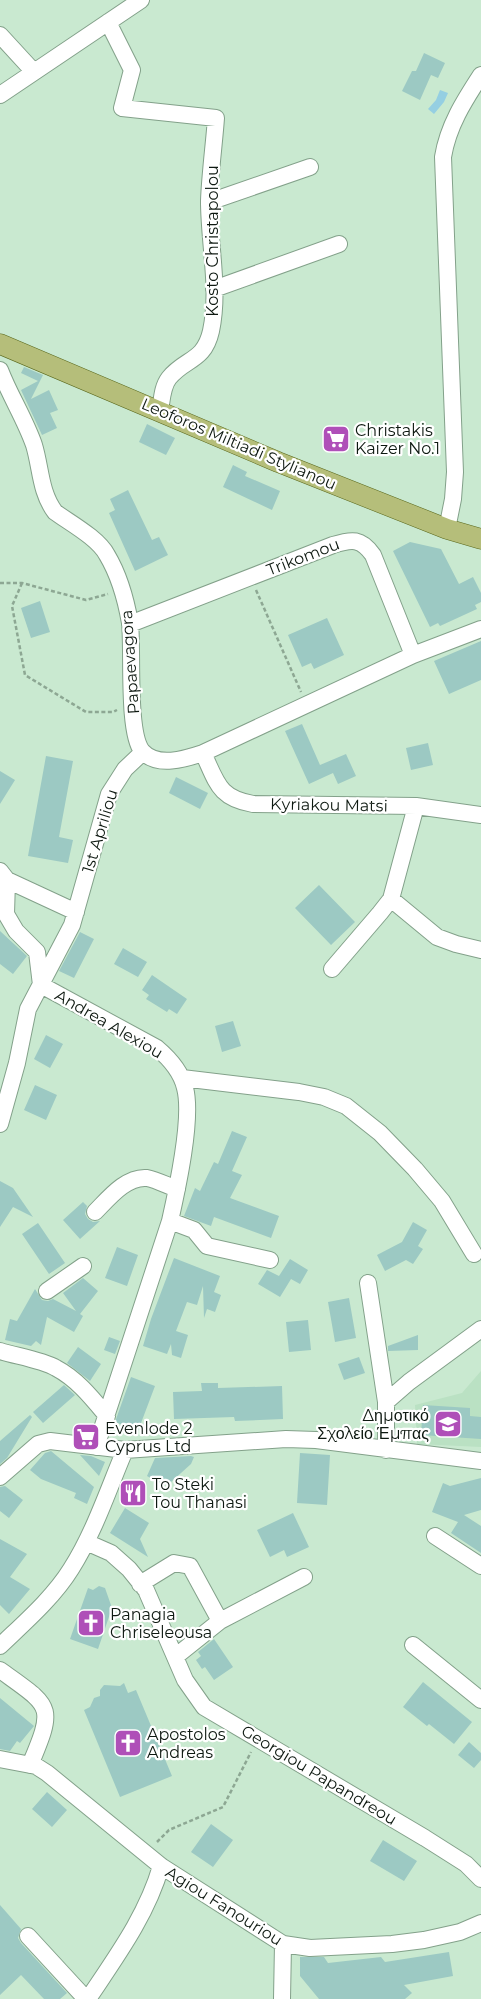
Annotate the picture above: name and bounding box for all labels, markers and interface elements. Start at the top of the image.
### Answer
street label: Kosto Christapolou [203,165,222,317]
street label: Leoforos Miltiadi Stylianou [139,394,339,494]
place label: Christakis Kaizer No.1 [355,421,440,458]
supermarket icon: Christakis Kaizer No.1 [321,424,351,454]
street label: Trikomou [264,534,342,580]
street label: Papaevagora [117,609,143,715]
street label: 1st Apriliou [78,787,122,875]
street label: Kyriakou Matsi [270,794,388,816]
street label: Andrea Alexiou [52,985,166,1063]
place label: Δημοτικό Σχολείο Έμπας [317,1406,429,1443]
school or university icon: Δημοτικό Σχολείο Έμπας [433,1409,463,1439]
place label: Evenlode 2 Cyprus Ltd [105,1419,193,1456]
supermarket icon: Evenlode 2 Cyprus Ltd [71,1422,101,1452]
place label: To Steki Tou Thanasi [152,1475,247,1512]
restaurant icon: To Steki Tou Thanasi [118,1478,148,1508]
place label: Panagia Chriseleousa [110,1605,212,1642]
church icon: Panagia Chriseleousa [76,1608,106,1638]
street label: Georgiou Papandreou [238,1721,400,1829]
place label: Apostolos Andreas [147,1725,226,1762]
church icon: Apostolos Andreas [113,1728,143,1758]
street label: Agiou Fanouriou [162,1862,286,1950]

